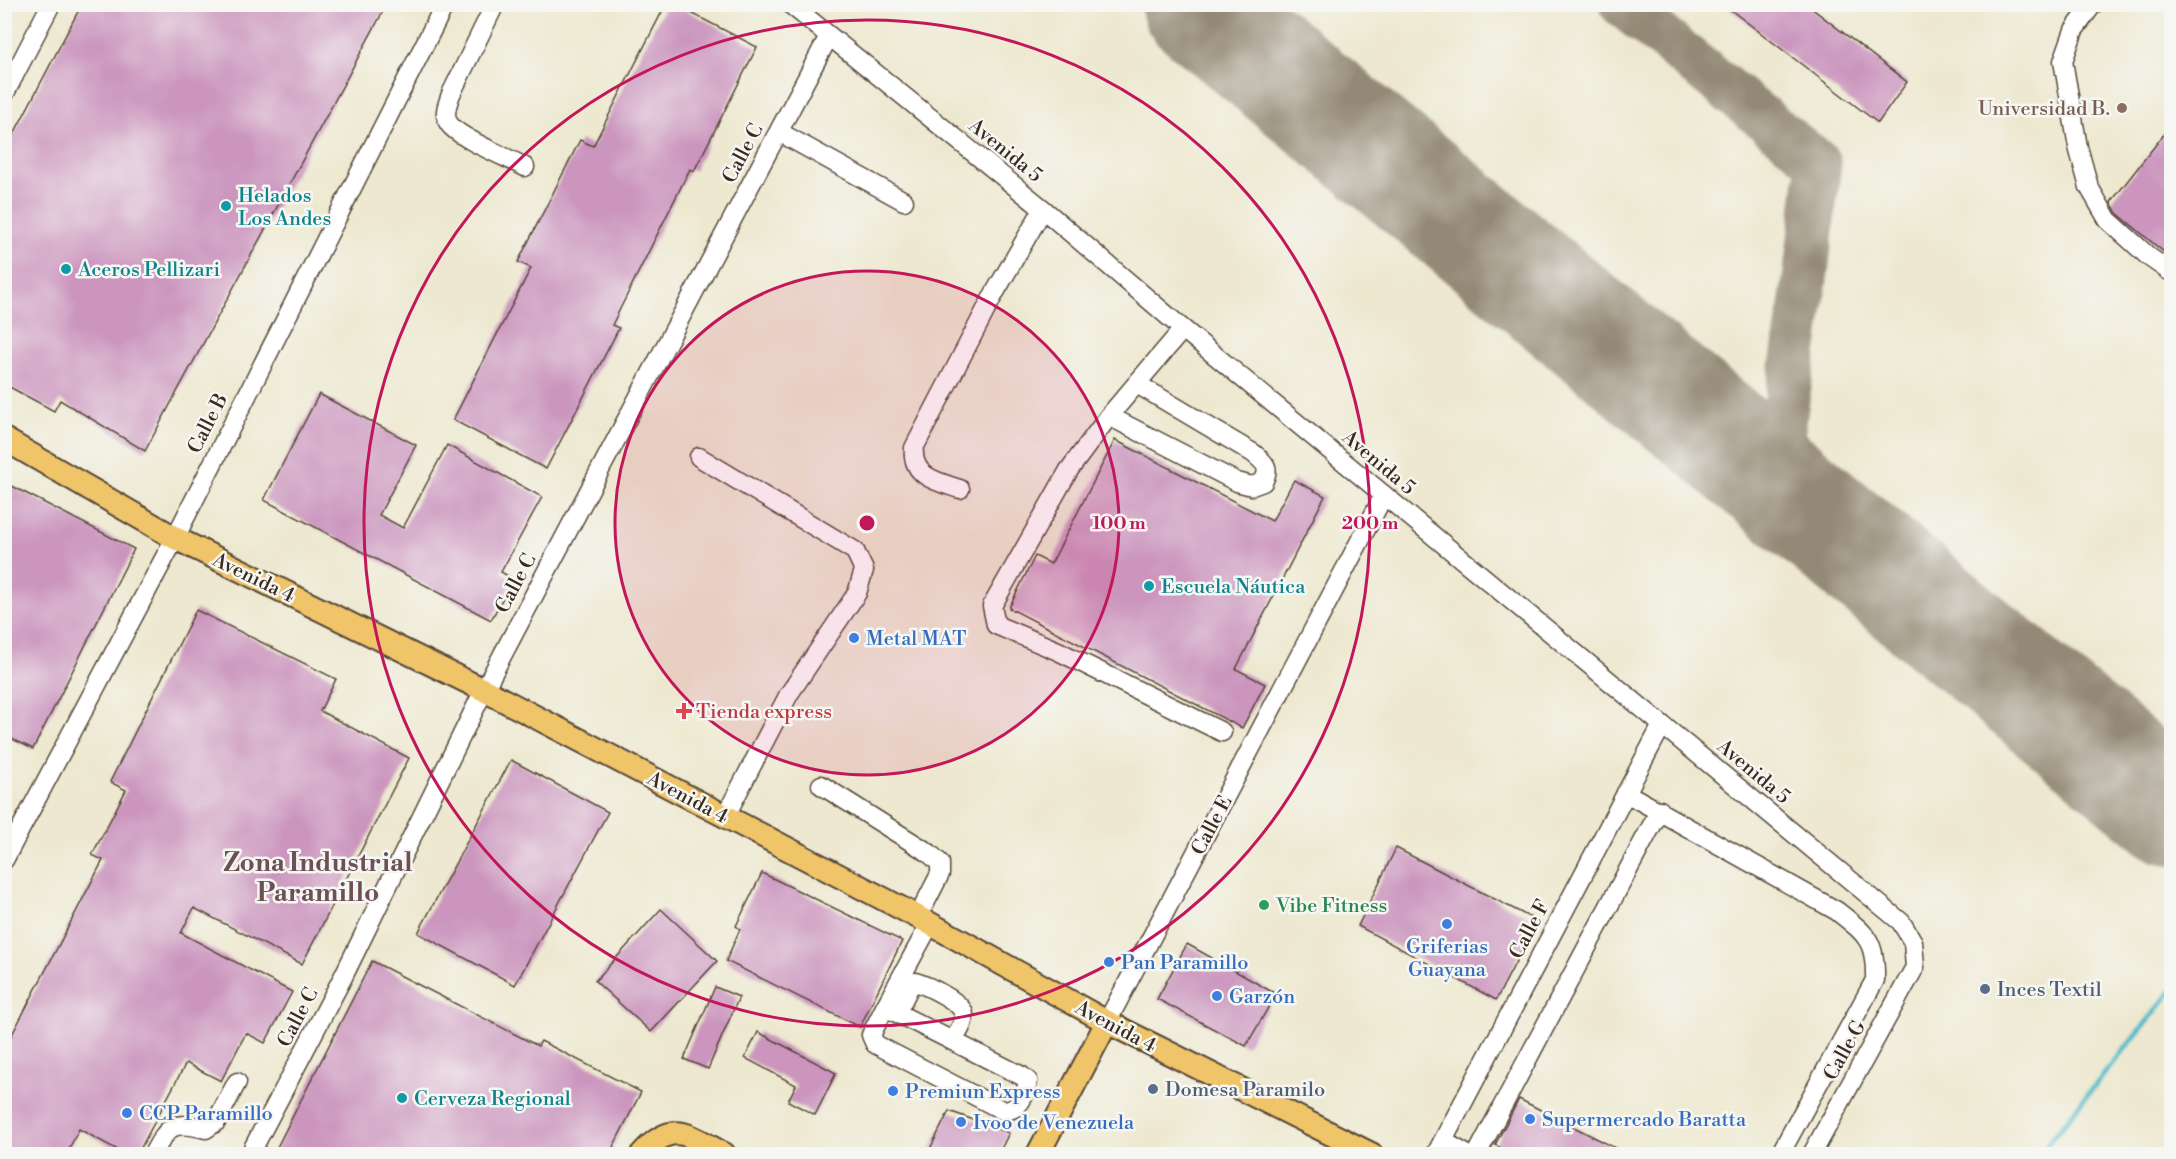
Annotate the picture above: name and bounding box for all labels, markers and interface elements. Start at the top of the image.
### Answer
place label: Universidad B. [1978,97,2110,122]
marker: Universidad B. [2115,101,2129,115]
street label: Avenida 5 [962,113,1047,188]
street label: Calle C [717,120,769,188]
place label: Helados Los Andes [238,184,331,232]
marker: Helados Los Andes [219,199,233,213]
place label: Aceros Pellizari [77,258,221,283]
marker: Aceros Pellizari [59,262,73,276]
street label: Calle B [183,390,234,458]
street label: Avenida 5 [1336,425,1420,501]
text: 100 m [1092,512,1146,535]
text: 200 m [1342,512,1399,535]
centre of rings [857,513,877,533]
street label: Avenida 4 [207,547,299,609]
street label: Calle C [490,550,542,618]
place label: Escuela Náutica [1161,575,1306,600]
marker: Escuela Náutica [1142,579,1156,593]
place label: Metal MAT [866,627,966,652]
marker: Metal MAT [847,631,861,645]
place label: Tienda express [696,700,832,725]
marker: Tienda express [677,704,691,718]
street label: Avenida 5 [1711,734,1795,810]
street label: Avenida 4 [641,766,732,830]
street label: Calle E [1186,792,1238,860]
district label: Zona Industrial Paramillo [223,847,413,909]
place label: Vibe Fitness [1275,894,1387,919]
street label: Calle F [1504,896,1556,963]
marker: Vibe Fitness [1257,898,1271,912]
marker: Griferias Guayana [1440,917,1454,931]
place label: Griferias Guayana [1406,935,1488,983]
place label: Pan Paramillo [1121,951,1248,976]
marker: Pan Paramillo [1102,955,1116,969]
place label: Inces Textil [1997,978,2102,1003]
marker: Inces Textil [1978,982,1992,996]
street label: Calle C [272,984,324,1052]
place label: Garzón [1229,985,1295,1010]
marker: Garzón [1210,989,1224,1003]
street label: Avenida 4 [1069,995,1160,1059]
street label: Calle G [1819,1016,1872,1085]
place label: Domesa Paramilo [1165,1078,1325,1103]
place label: Premiun Express [905,1080,1060,1105]
marker: Domesa Paramilo [1146,1082,1160,1096]
marker: Premiun Express [886,1084,900,1098]
place label: Cerveza Regional [414,1087,571,1112]
marker: Cerveza Regional [395,1091,409,1105]
place label: CCP Paramillo [139,1102,273,1127]
marker: CCP Paramillo [120,1106,134,1120]
place label: Supermercado Baratta [1542,1108,1747,1133]
place label: Ivoo de Venezuela [973,1111,1135,1136]
marker: Supermercado Baratta [1523,1112,1537,1126]
marker: Ivoo de Venezuela [954,1115,968,1129]

